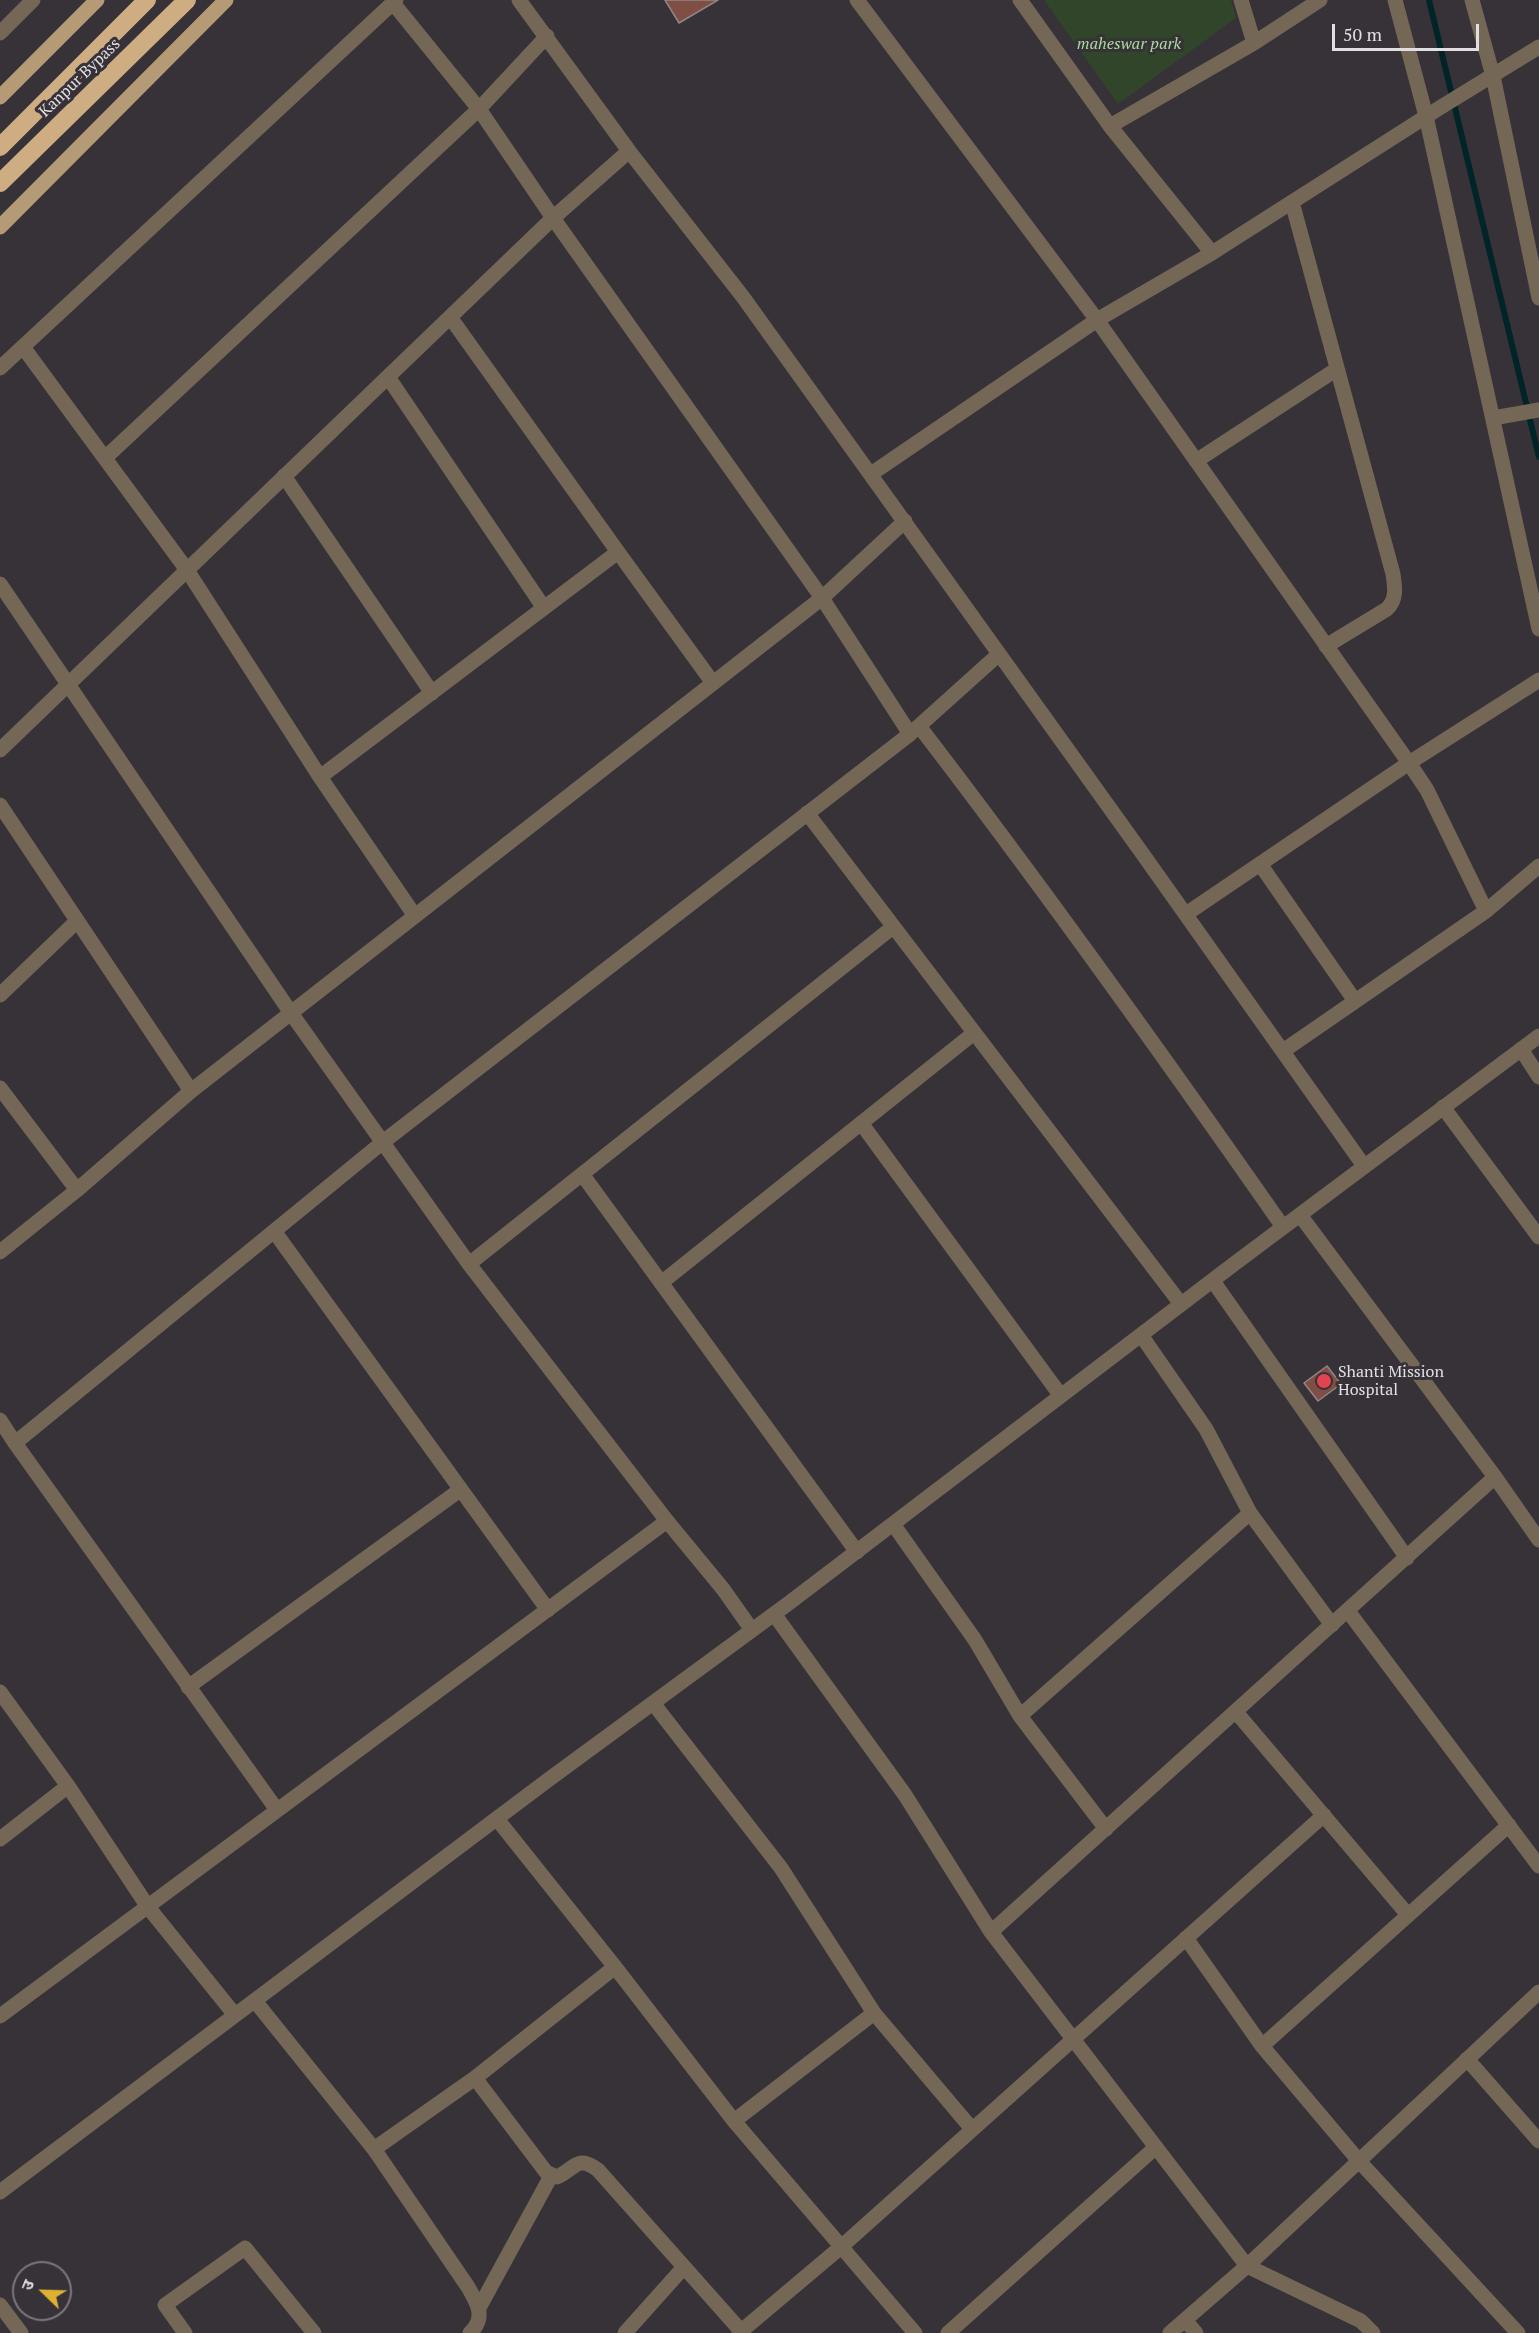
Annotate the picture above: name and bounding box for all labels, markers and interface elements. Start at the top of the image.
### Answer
scale bar [1335,12,1482,50]
text: 50 m [1343,22,1382,46]
park label: maheswar park [1077,34,1181,54]
street label: Kanpur Bypass [36,35,124,121]
place label: Shanti Mission Hospital [1338,1362,1444,1400]
marker: Shanti Mission Hospital [1315,1372,1333,1390]
north arrow [12,2261,72,2321]
text: उ [15,2276,39,2293]

